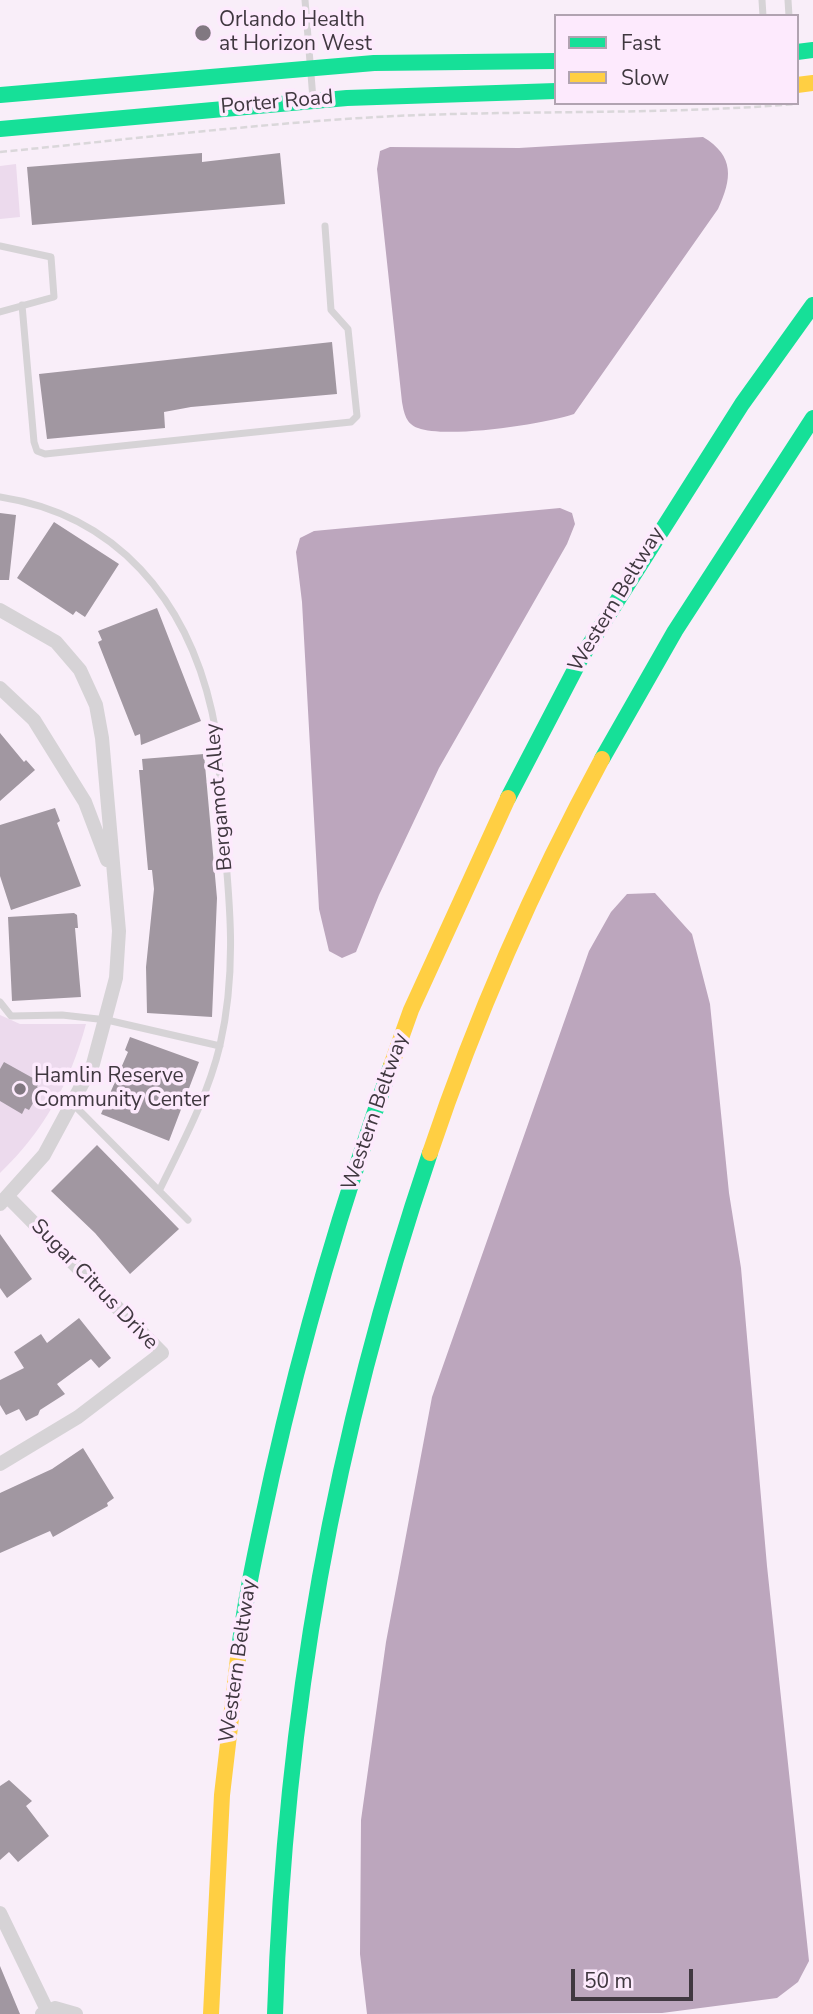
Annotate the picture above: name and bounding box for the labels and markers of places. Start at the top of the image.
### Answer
place label: Orlando Health at Horizon West [219,8,372,58]
marker: Orlando Health at Horizon West [193,23,213,43]
place label: Hamlin Reserve Community Center [34,1064,210,1114]
marker: Hamlin Reserve Community Center [12,1081,28,1097]

